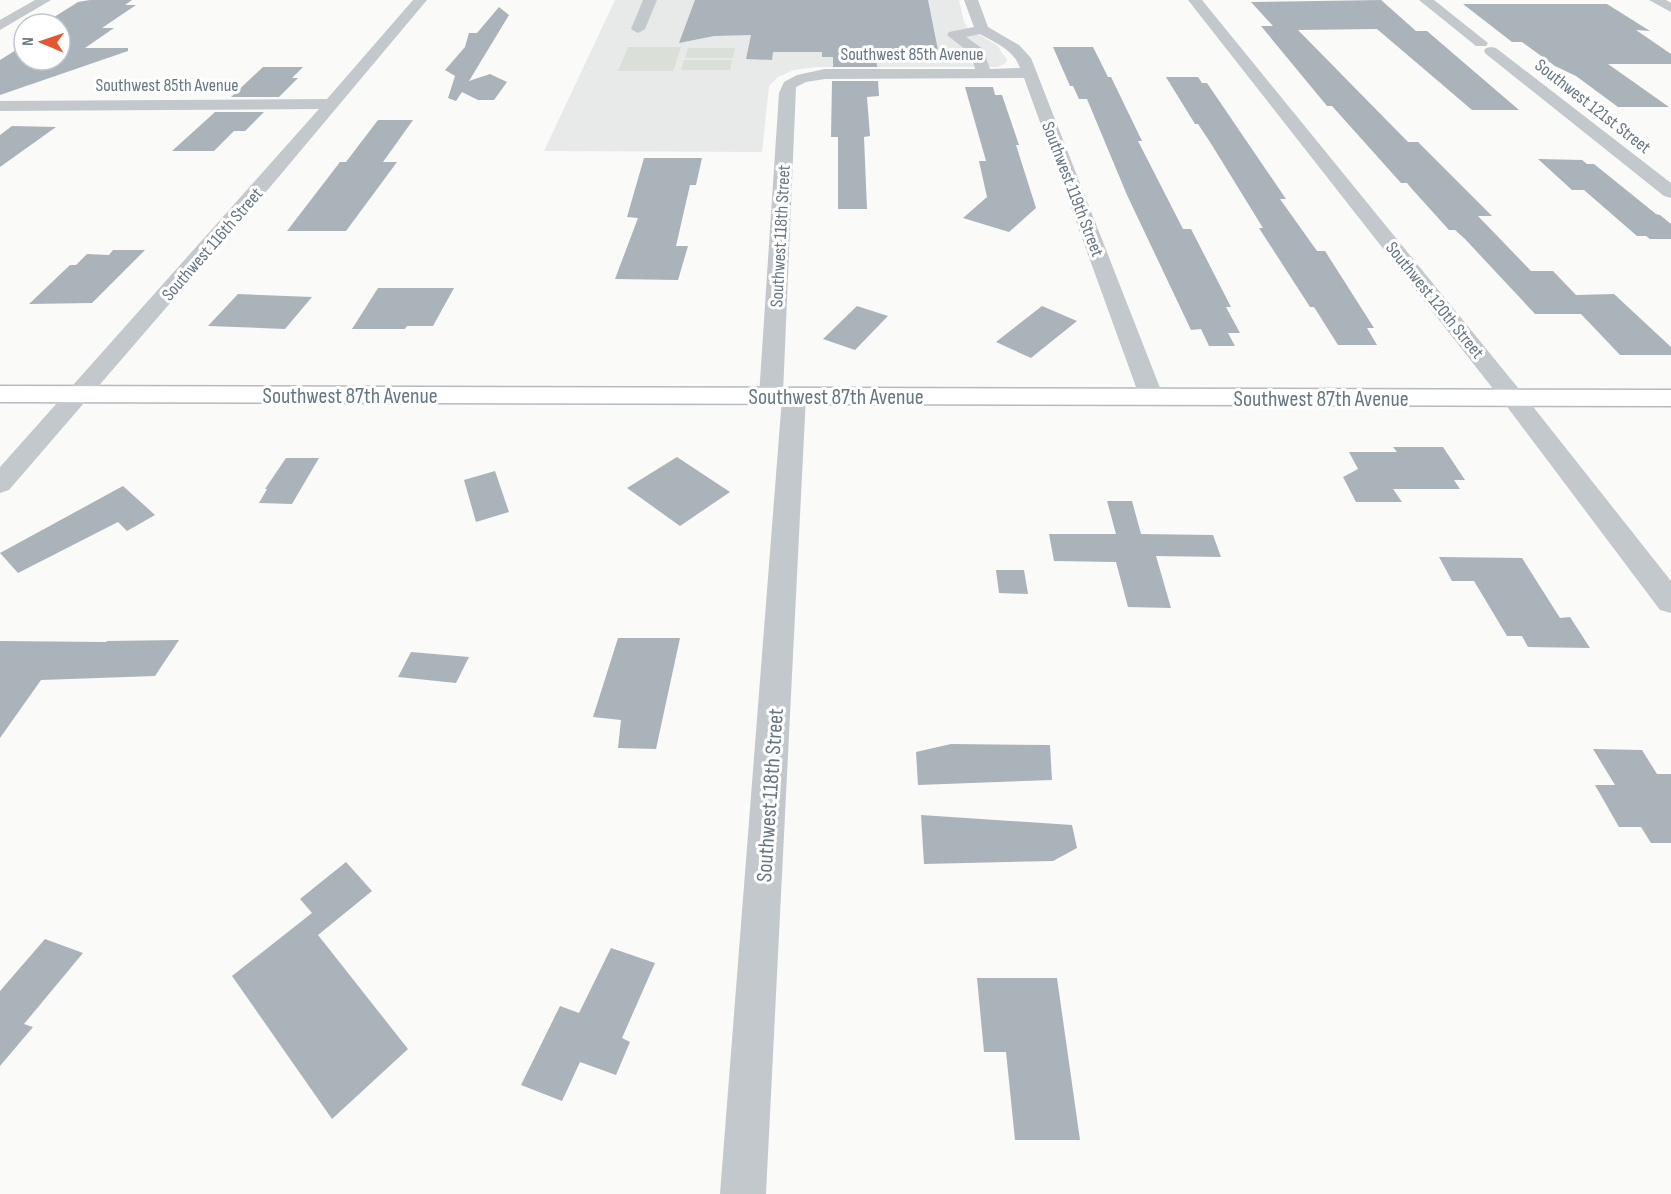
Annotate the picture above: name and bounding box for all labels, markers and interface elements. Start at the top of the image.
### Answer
north arrow [12,12,72,72]
text: N [19,37,38,46]
street label: Southwest 85th Avenue [840,44,984,65]
street label: Southwest 121st Street [1531,55,1655,158]
street label: Southwest 85th Avenue [95,75,239,96]
street label: Southwest 119th Street [1037,119,1108,260]
street label: Southwest 118th Street [766,164,795,308]
street label: Southwest 116th Street [158,183,267,305]
street label: Southwest 120th Street [1381,238,1488,363]
street label: Southwest 87th Avenue [262,383,438,410]
street label: Southwest 87th Avenue [748,384,924,411]
street label: Southwest 87th Avenue [1233,386,1409,413]
street label: Southwest 118th Street [751,707,790,883]

